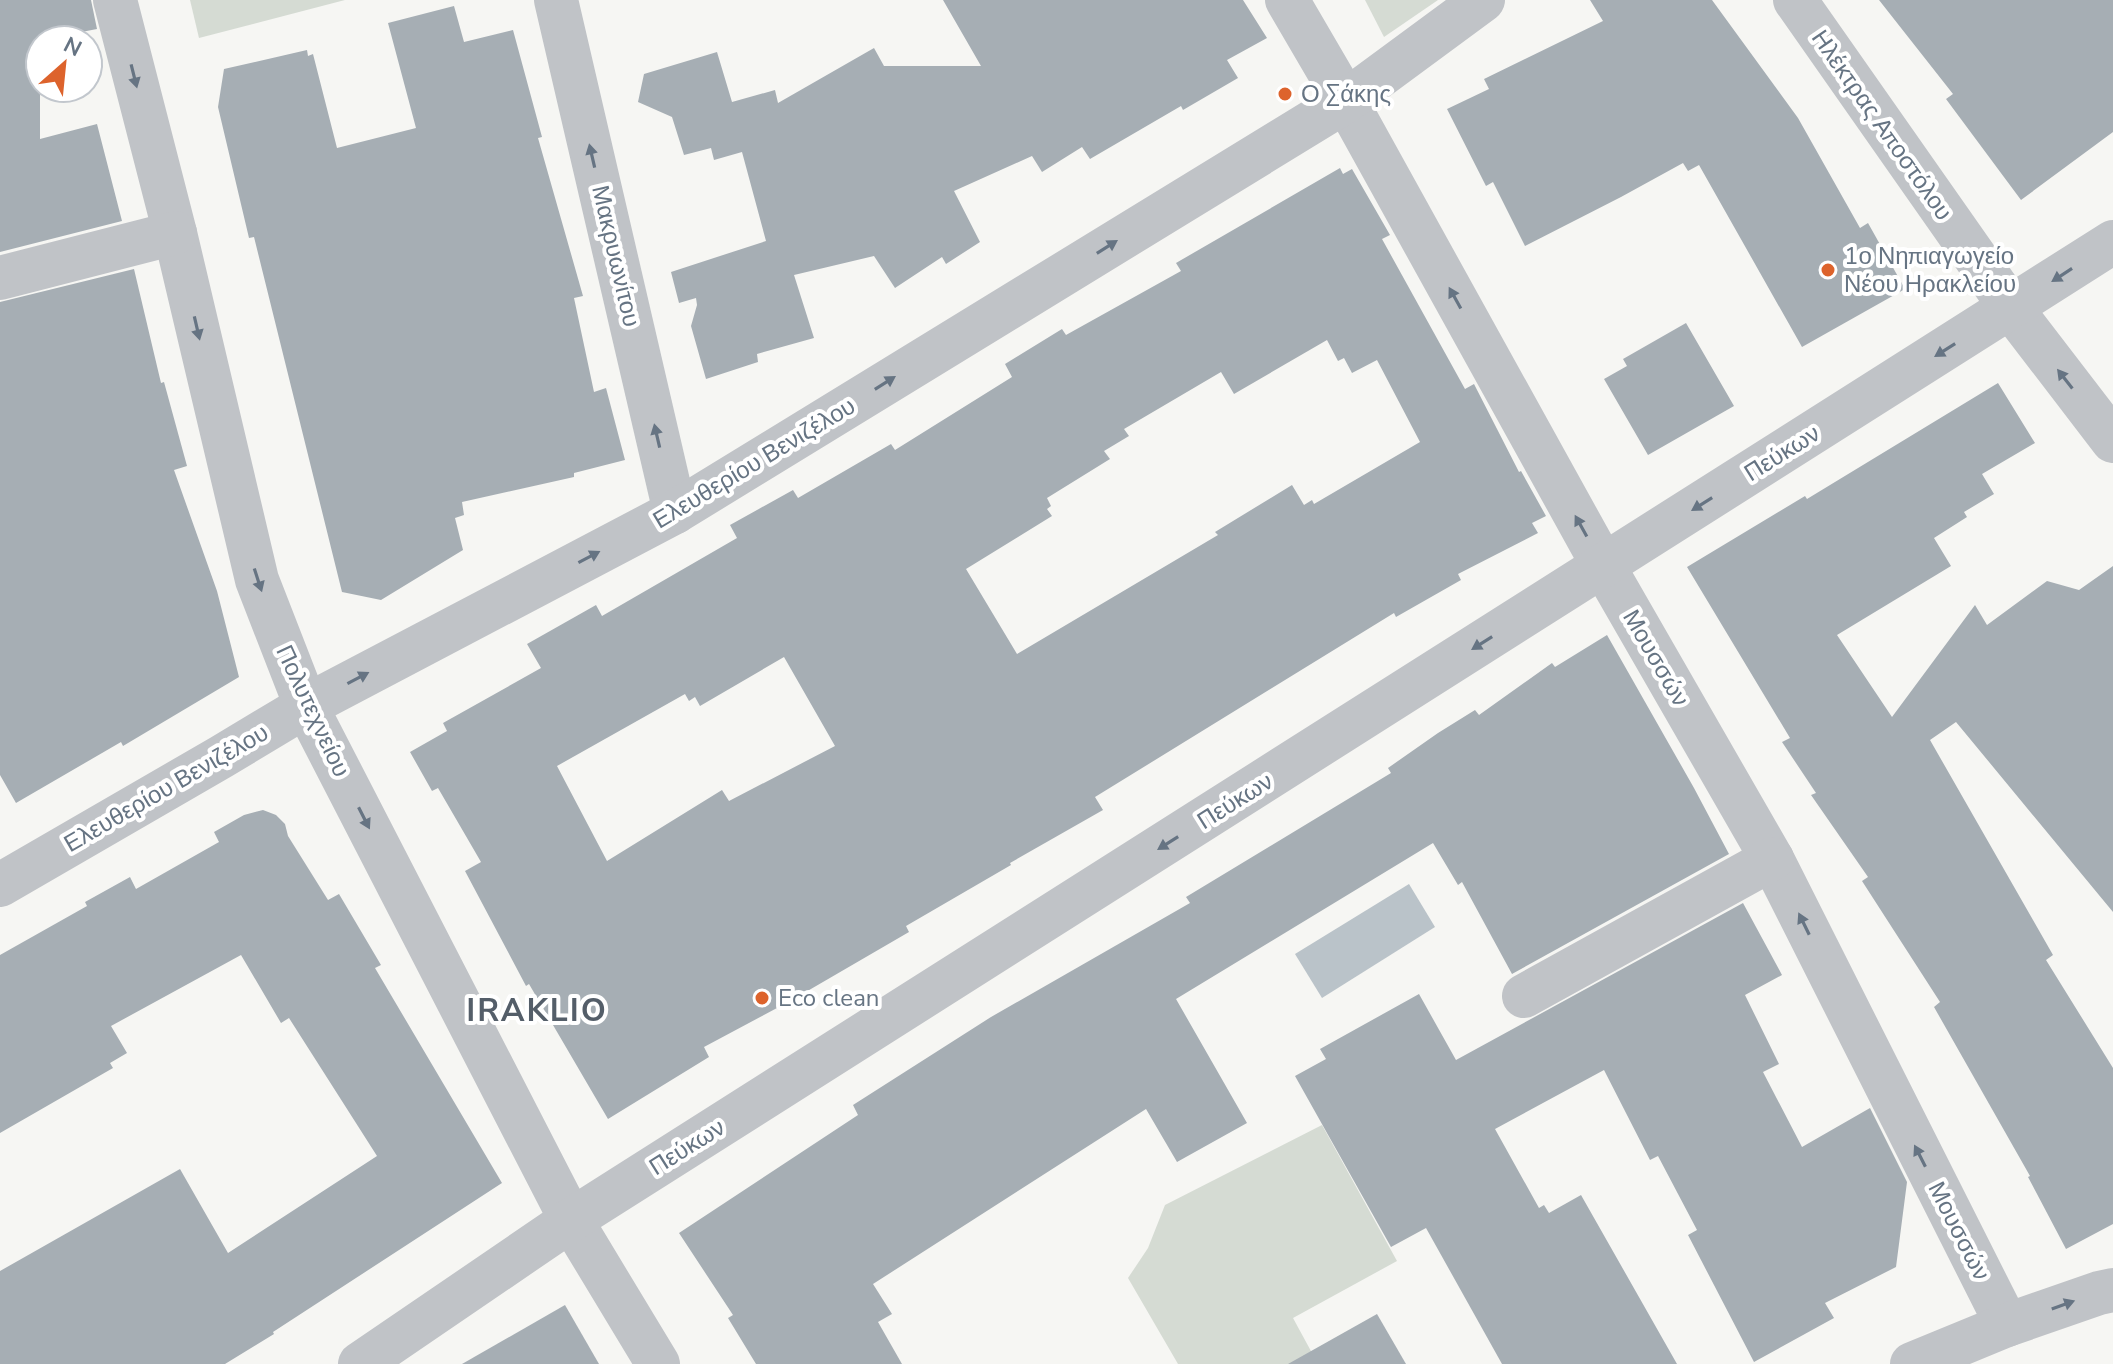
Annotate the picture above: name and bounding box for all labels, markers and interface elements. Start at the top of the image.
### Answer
street label: Ηλέκτρας Αποστόλου [1804,23,1960,227]
north arrow [24,24,104,104]
text: N [58,30,87,64]
one-way arrow [129,63,141,88]
place label: Ο Σάκης [1301,78,1391,110]
marker: Ο Σάκης [1276,85,1294,103]
one-way arrow [586,143,598,168]
street label: Μακρυωνίτου [584,182,648,330]
place label: 1ο Νηπιαγωγείο Νέου Ηρακλείου [1844,240,2016,300]
one-way arrow [1096,241,1118,255]
marker: 1ο Νηπιαγωγείο Νέου Ηρακλείου [1819,261,1837,279]
one-way arrow [2051,267,2073,281]
one-way arrow [1448,287,1462,310]
one-way arrow [191,315,204,340]
one-way arrow [1934,342,1956,356]
one-way arrow [2058,369,2074,389]
one-way arrow [874,377,896,391]
street label: Ελευθερίου Βενιζέλου [647,390,861,536]
street label: Πεύκων [1738,417,1826,489]
one-way arrow [650,424,663,449]
one-way arrow [1691,497,1713,511]
one-way arrow [1575,515,1589,537]
one-way arrow [577,551,600,564]
one-way arrow [252,569,265,593]
street label: Μουσσών [1615,604,1697,712]
one-way arrow [1472,636,1493,651]
street label: Πολυτεχνείου [268,640,358,782]
one-way arrow [347,672,370,685]
street label: Ελευθερίου Βενιζέλου [58,716,274,860]
street label: Πεύκων [1191,765,1279,837]
one-way arrow [357,806,370,829]
one-way arrow [1157,835,1179,849]
one-way arrow [1797,912,1811,935]
place label: Eco clean [778,982,880,1014]
district label: IRAKLIO [466,989,608,1032]
marker: Eco clean [753,989,771,1007]
street label: Πεύκων [643,1111,731,1183]
one-way arrow [1914,1145,1927,1168]
street label: Μουσσών [1920,1176,1998,1286]
one-way arrow [2051,1299,2075,1311]

